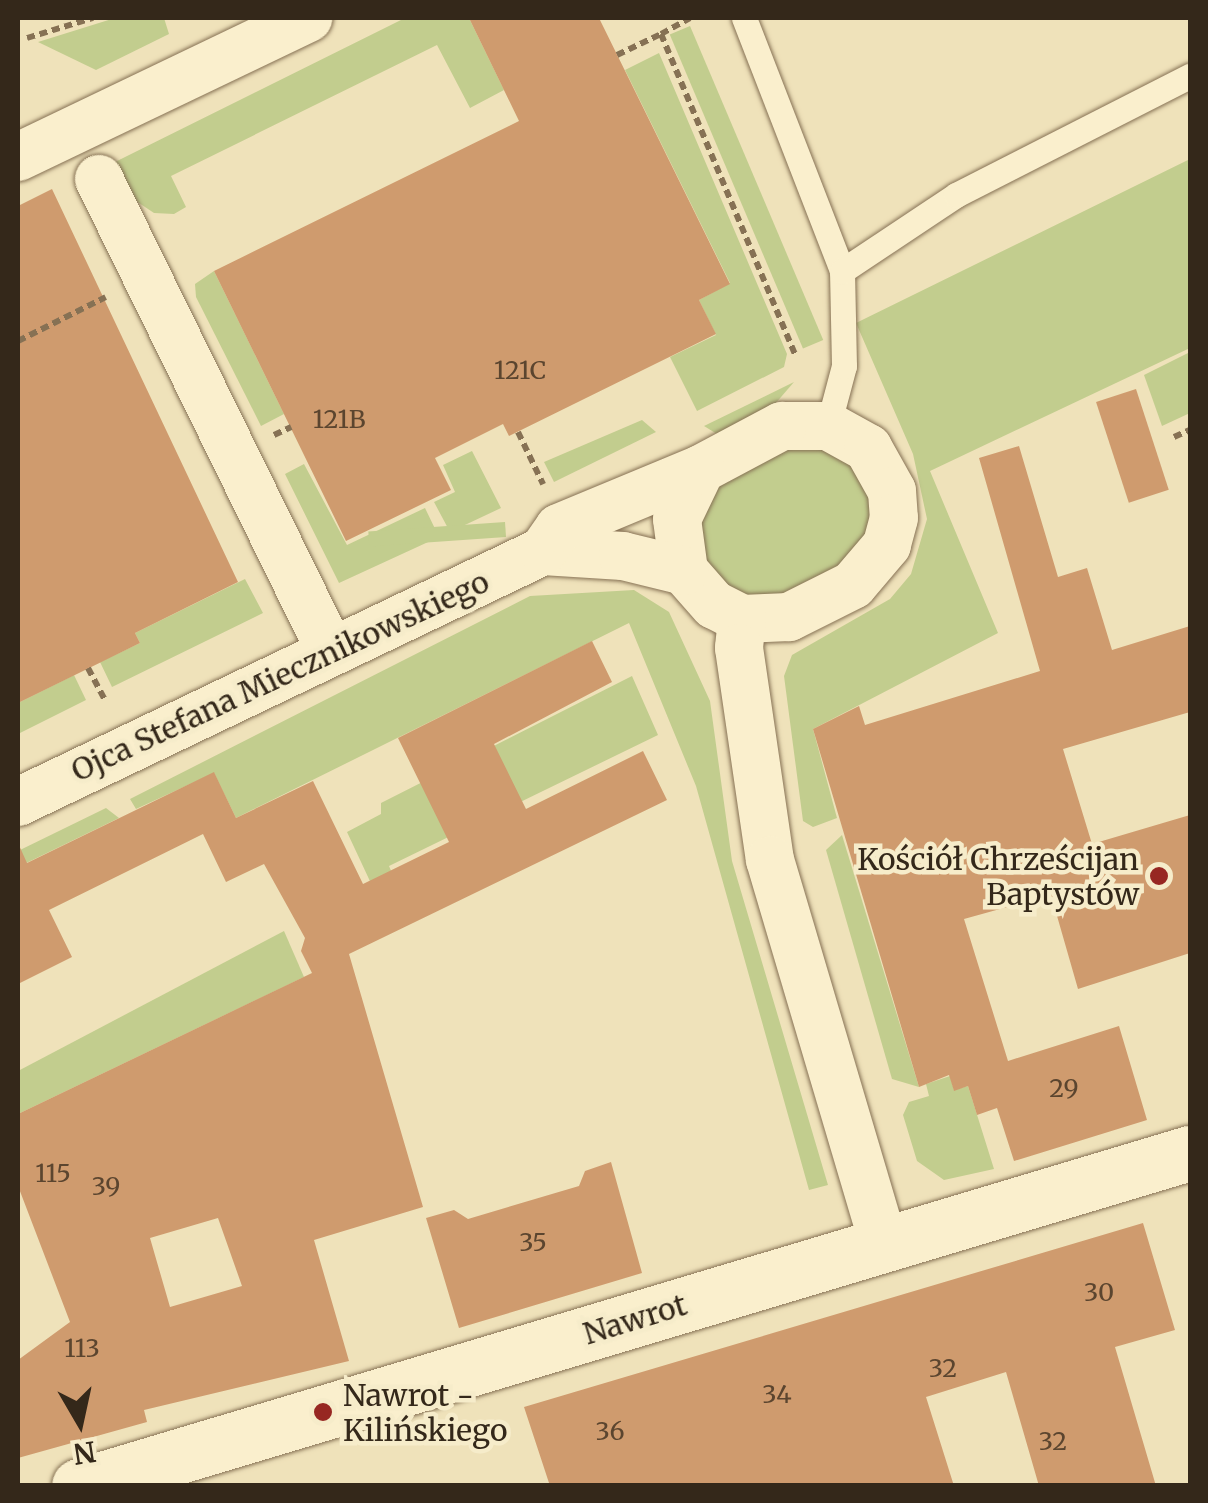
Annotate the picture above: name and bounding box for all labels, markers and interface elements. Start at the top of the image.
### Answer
house number: 121C [494,355,546,385]
house number: 121B [313,404,365,434]
street label: Ojca Stefana Miecznikowskiego [66,563,494,789]
place label: Kościół Chrześcijan Baptystów [857,841,1139,912]
marker: Kościół Chrześcijan Baptystów [1148,865,1170,887]
house number: 29 [1049,1073,1079,1103]
house number: 115 [35,1158,71,1188]
house number: 39 [92,1171,120,1201]
house number: 35 [519,1227,547,1257]
house number: 30 [1084,1277,1114,1307]
street label: Nawrot [579,1286,691,1352]
house number: 113 [64,1333,100,1363]
house number: 32 [929,1353,957,1383]
north arrow [30,1373,130,1473]
place label: Nawrot - Kilińskiego [343,1377,507,1448]
house number: 34 [762,1379,792,1409]
marker: Nawrot - Kilińskiego [312,1401,334,1423]
house number: 36 [595,1416,625,1446]
house number: 32 [1039,1426,1067,1456]
text: N [71,1433,98,1472]

